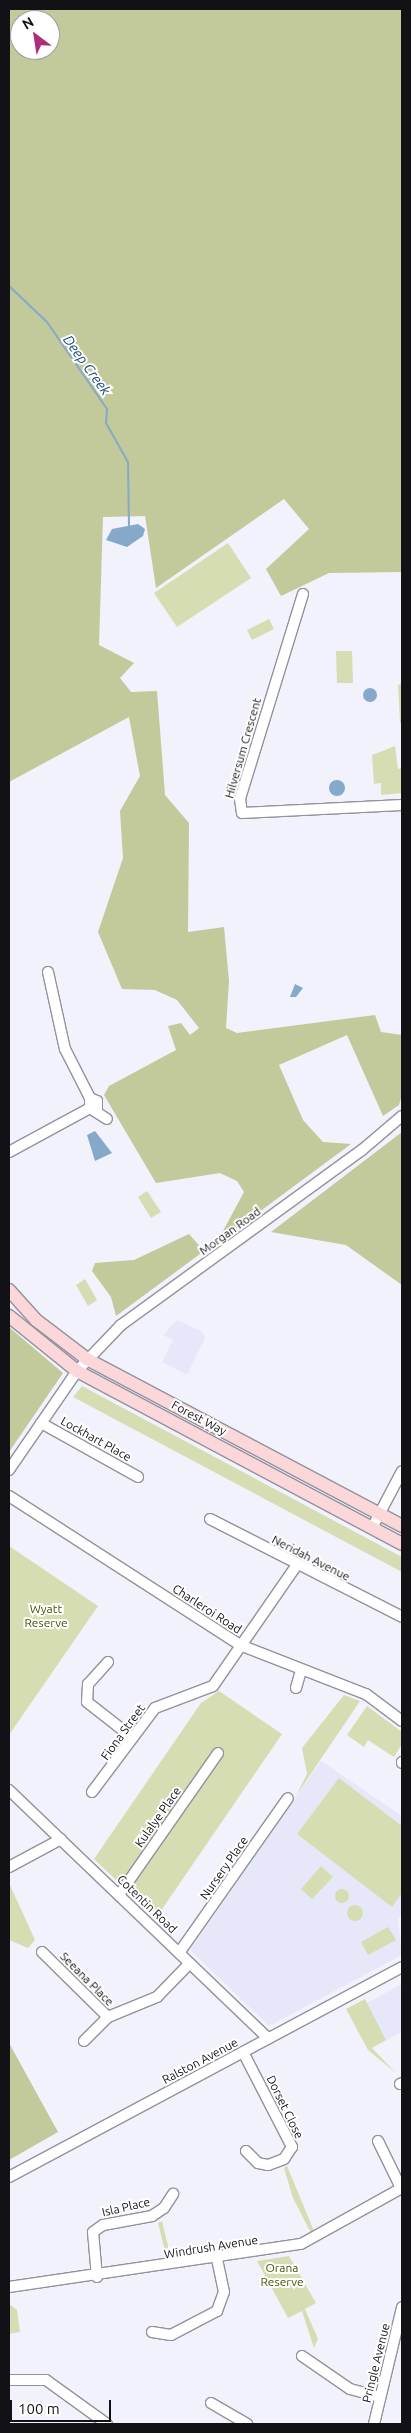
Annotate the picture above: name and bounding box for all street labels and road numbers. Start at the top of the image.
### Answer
street label: Hilversum Crescent [222,696,264,800]
street label: Morgan Road [197,1204,263,1258]
street label: Forest Way [169,1398,229,1438]
street label: Lockhart Place [58,1414,134,1464]
street label: Neridah Avenue [269,1532,353,1584]
street label: Charleroi Road [170,1581,244,1637]
street label: Fiona Street [98,1701,148,1763]
street label: Kulalye Place [132,1784,184,1850]
street label: Nursery Place [197,1834,251,1902]
street label: Cotentin Road [114,1872,180,1936]
street label: Seeana Place [57,1949,117,2009]
street label: Ralston Avenue [160,2035,240,2087]
street label: Dorset Close [263,2073,307,2141]
street label: Isla Place [100,2194,152,2220]
street label: Windrush Avenue [163,2232,259,2262]
street label: Pringle Avenue [359,2322,393,2404]

